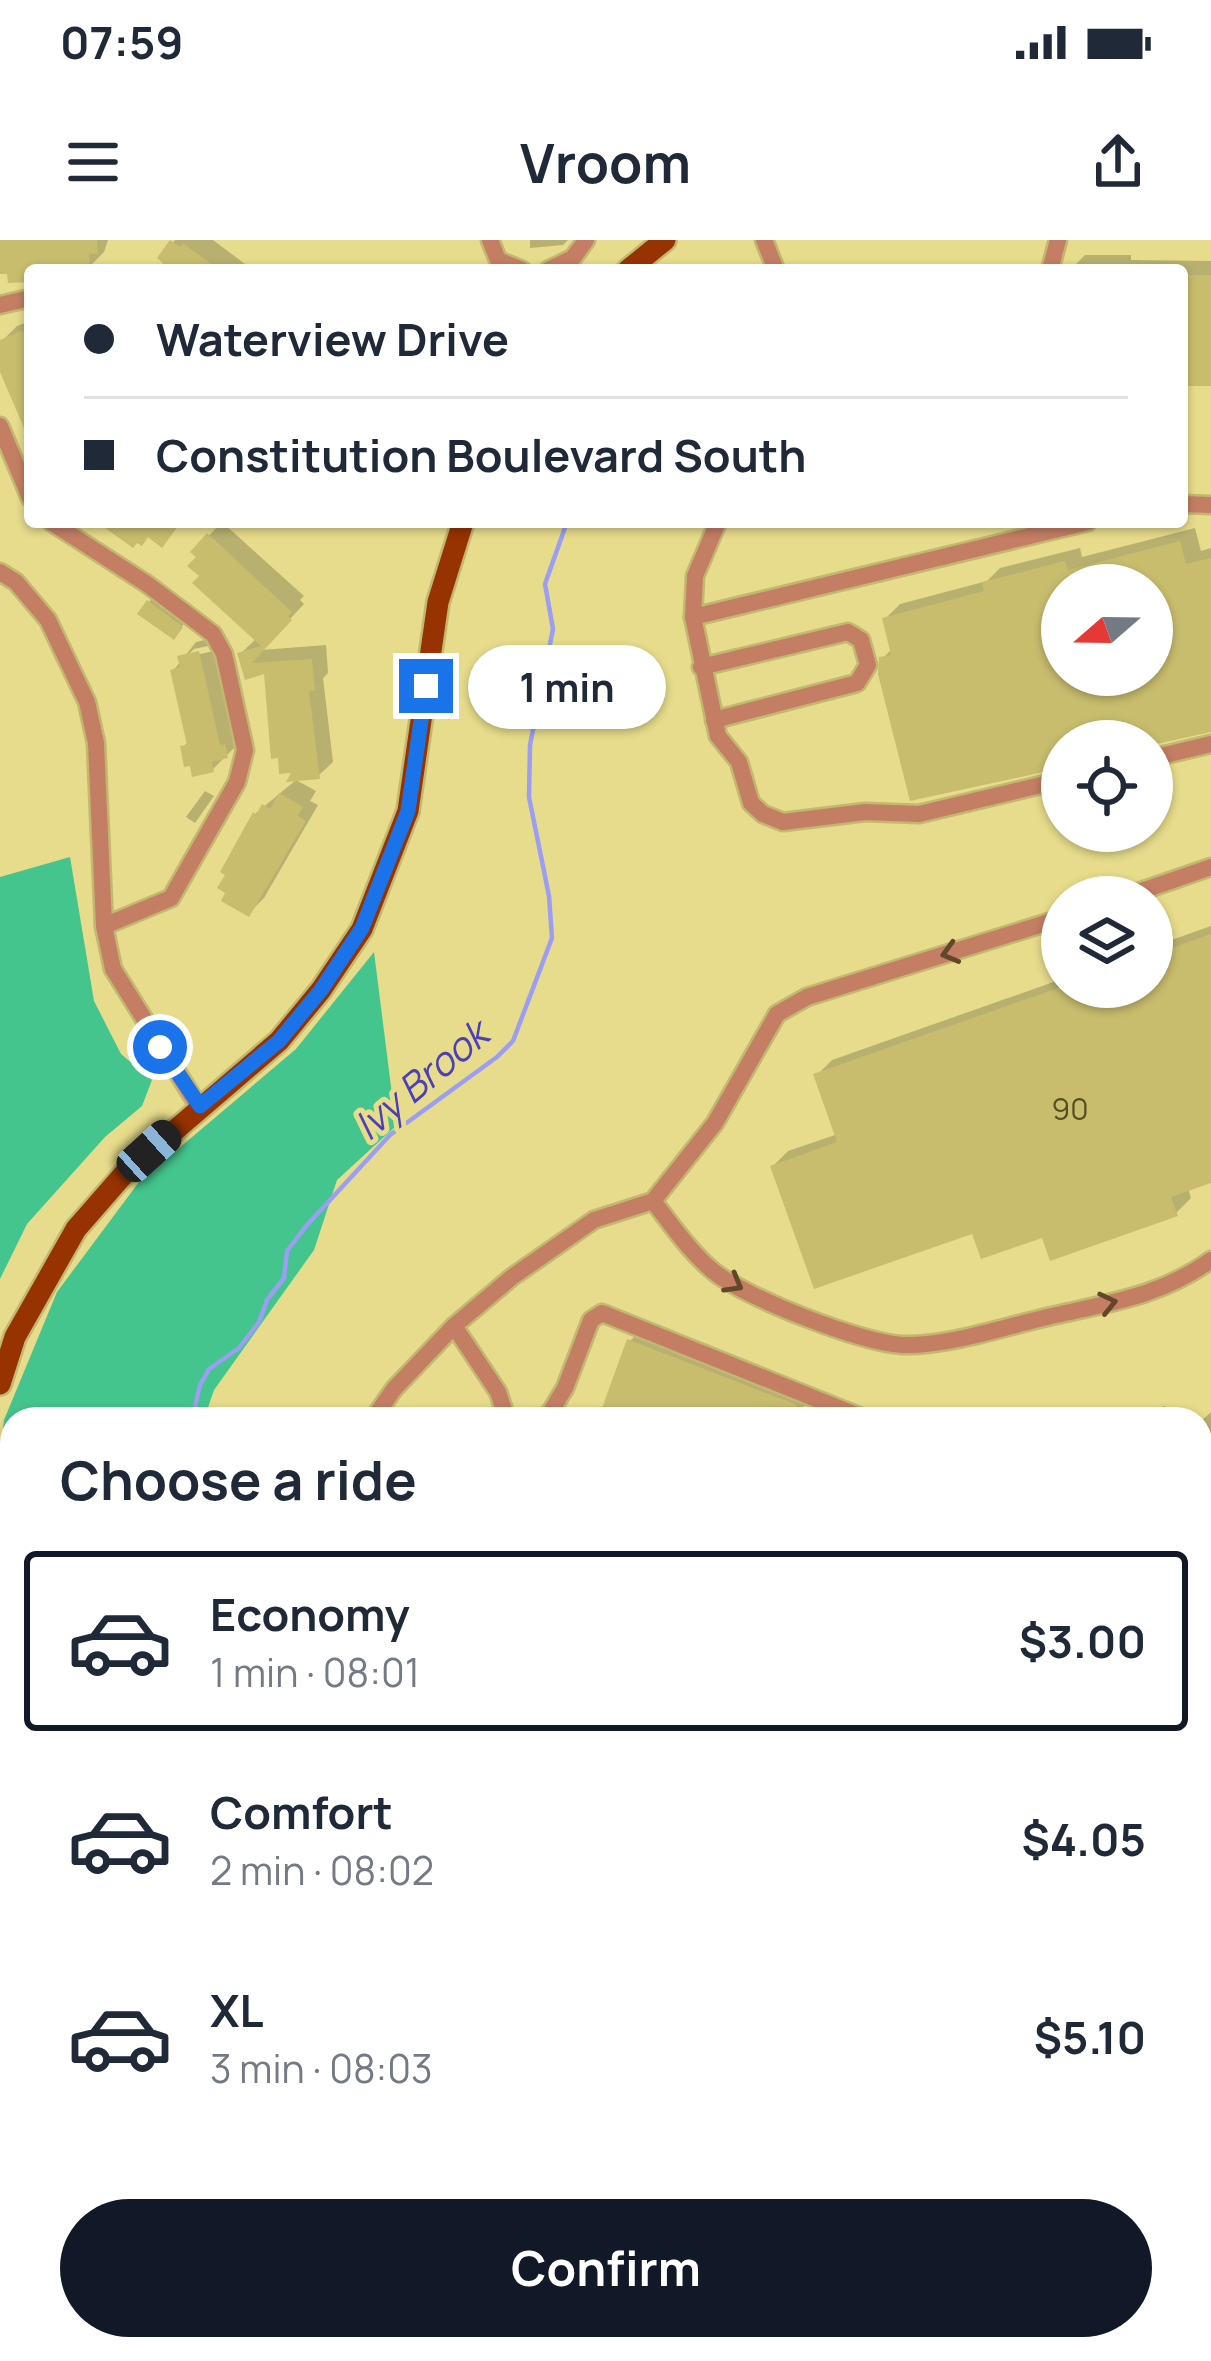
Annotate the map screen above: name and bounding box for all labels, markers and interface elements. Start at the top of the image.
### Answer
text: 07:59 [60,11,183,73]
text: Vroom [520,125,691,199]
icon: menu [60,129,126,195]
icon: share [1085,129,1151,195]
text: Waterview Drive [156,308,509,370]
text: Constitution Boulevard South [156,424,806,486]
north arrow [1041,564,1173,696]
map controls [1041,564,1173,1008]
callout: 1 min [468,644,666,728]
route end [399,659,453,713]
text: 1 min [519,660,615,714]
button: locate [1041,720,1173,852]
button: layers [1041,876,1173,1008]
one-way arrow [940,939,961,964]
water label: Ivy Brook [342,1003,503,1151]
route start [133,1020,187,1074]
house number: 90 [1052,1088,1088,1129]
car [110,1114,188,1188]
one-way arrow [721,1269,743,1292]
one-way arrow [1097,1292,1117,1317]
text: Choose a ride [60,1442,417,1516]
text: Economy [210,1583,410,1645]
icon: car [66,1587,174,1695]
text: $3.00 [1019,1610,1146,1672]
text: 1 min · 08:01 [210,1645,420,1699]
text: Comfort [210,1781,393,1843]
icon: car [66,1785,174,1893]
text: $4.05 [1022,1808,1146,1870]
text: 2 min · 08:02 [210,1843,434,1897]
text: XL [210,1979,264,2041]
icon: car [66,1983,174,2091]
text: $5.10 [1034,2006,1146,2068]
text: 3 min · 08:03 [210,2041,433,2095]
button: Confirm [60,2199,1152,2337]

